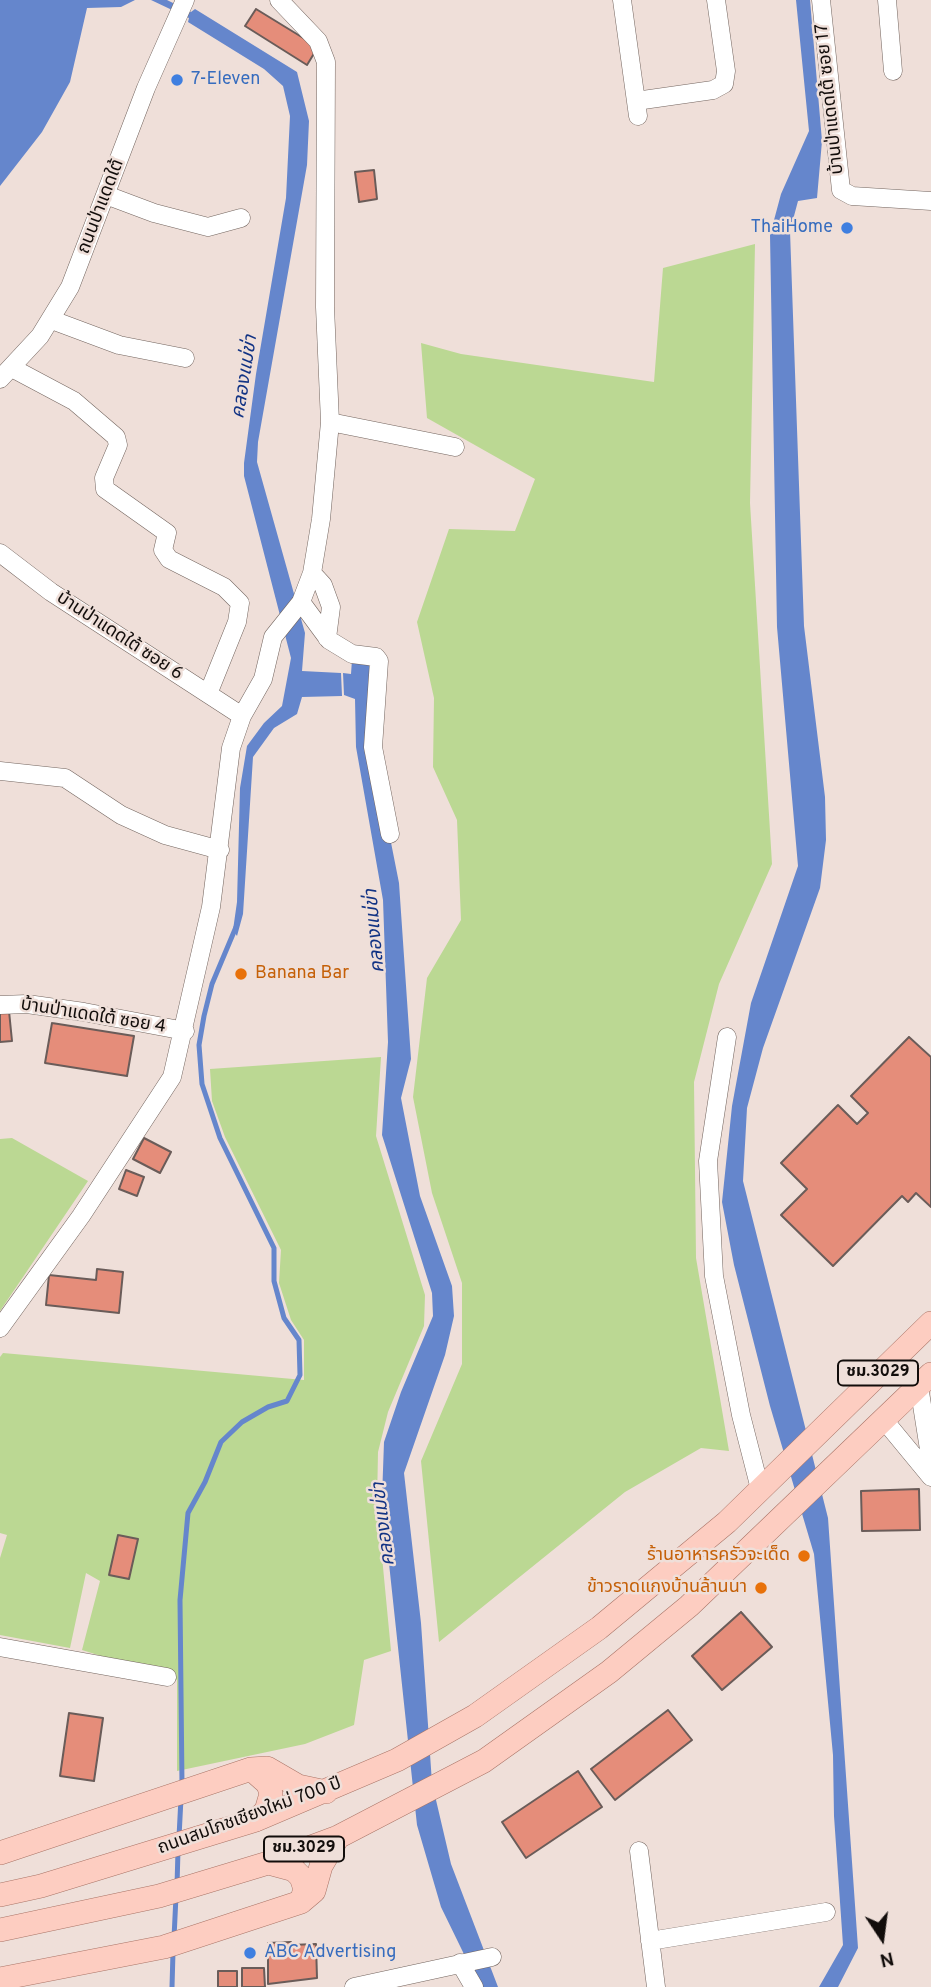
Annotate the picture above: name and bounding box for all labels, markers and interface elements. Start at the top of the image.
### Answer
street label: บ้านป่าแดดใต้ ซอย 17 [812,22,850,176]
place label: 7-Eleven [191,69,260,91]
marker: 7-Eleven [169,72,185,88]
street label: ถนนป่าแดดใต้ [74,157,130,257]
place label: ThaiHome [750,217,833,239]
marker: ThaiHome [839,220,855,236]
water label: คลองแม่ข่า [228,334,264,420]
street label: บ้านป่าแดดใต้ ซอย 6 [52,588,186,686]
water label: คลองแม่ข่า [361,888,391,974]
place label: Banana Bar [255,963,349,985]
marker: Banana Bar [233,966,249,982]
street label: บ้านป่าแดดใต้ ซอย 4 [19,995,167,1039]
road number: ชม.3029 [838,1360,918,1386]
water label: คลองแม่ข่า [369,1481,401,1567]
place label: ร้านอาหารครัวจะเด็ด [647,1545,790,1567]
marker: ร้านอาหารครัวจะเด็ด [796,1548,812,1564]
place label: ข้าวราดแกงบ้านล้านนา [587,1577,747,1599]
marker: ข้าวราดแกงบ้านล้านนา [753,1580,769,1596]
street label: ถนนสมโภชเชียงใหม่ 700 ปี [155,1774,345,1860]
road number: ชม.3029 [264,1837,344,1862]
north arrow [847,1903,917,1973]
place label: ABC Advertising [264,1942,396,1964]
marker: ABC Advertising [242,1945,258,1961]
text: N [877,1945,896,1972]

